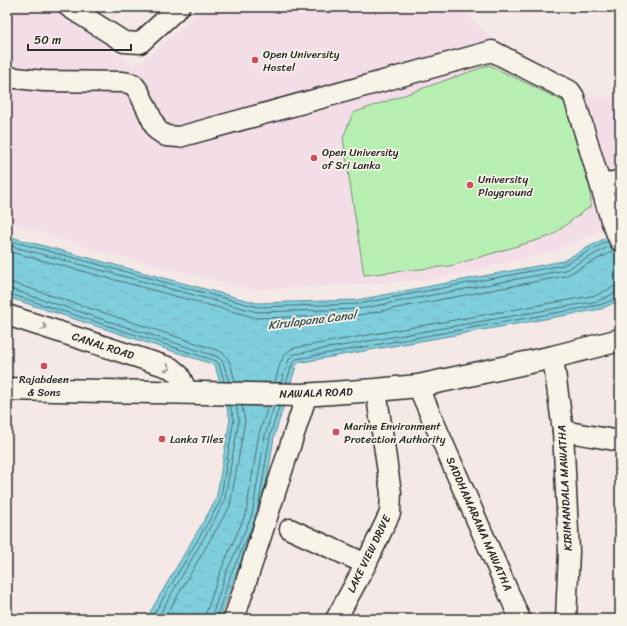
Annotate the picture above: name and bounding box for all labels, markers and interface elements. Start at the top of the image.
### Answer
scale bar [28,26,131,52]
text: 50 m [34,29,61,51]
place label: Open University Hostel [263,45,340,77]
marker: Open University Hostel [250,55,260,65]
place label: Open University of Sri Lanka [322,143,399,175]
marker: Open University of Sri Lanka [309,153,319,163]
place label: University Playground [478,170,534,202]
marker: University Playground [465,180,475,190]
water label: Kirulapana Canal [267,303,360,336]
one-way arrow [40,322,47,331]
street label: CANAL ROAD [69,327,137,365]
marker: Rajabdeen & Sons [39,361,49,371]
one-way arrow [164,363,171,371]
place label: Rajabdeen & Sons [19,370,69,402]
street label: NAWALA ROAD [279,382,353,404]
place label: Marine Environment Protection Authority [344,417,446,449]
street label: KIRIMANDALA MAWATHA [552,425,578,551]
marker: Marine Environment Protection Authority [331,427,341,437]
place label: Lanka Tiles [170,430,224,449]
marker: Lanka Tiles [157,434,167,444]
street label: SADDHAMARAMA MAWATHA [441,454,517,594]
street label: LAKE VIEW DRIVE [342,511,396,596]

